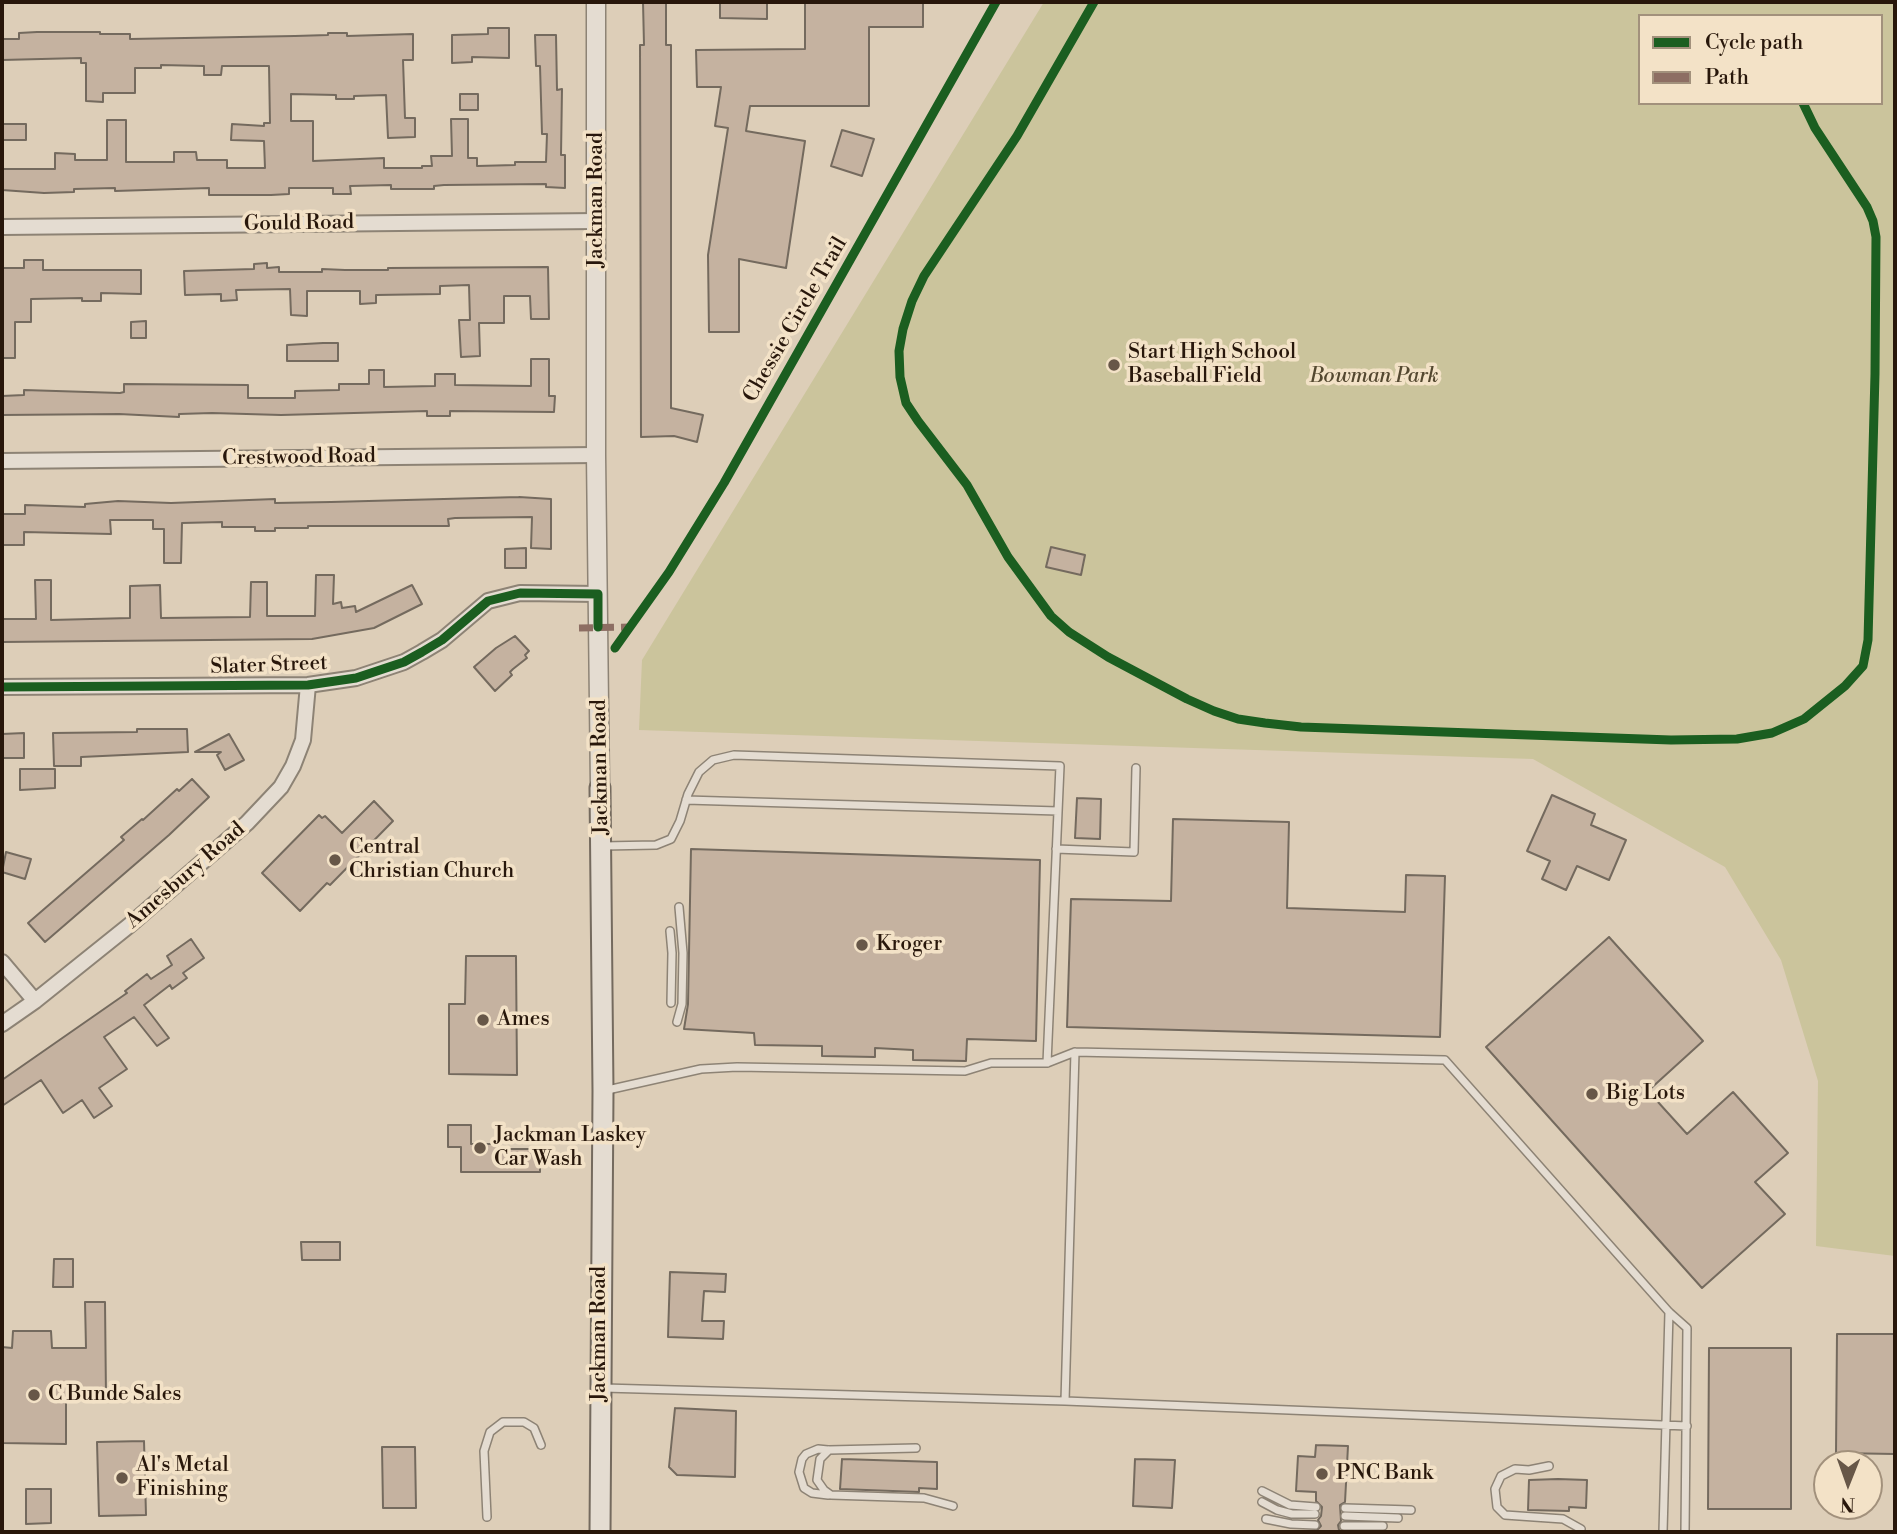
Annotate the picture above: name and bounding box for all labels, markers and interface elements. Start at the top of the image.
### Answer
legend [1638,14,1883,105]
text: Cycle path [1705,30,1803,56]
text: Path [1705,65,1749,91]
street label: Jackman Road [584,132,610,268]
street label: Gould Road [244,210,354,238]
street label: Chessie Circle Trail [739,233,853,407]
place label: Start High School Baseball Field [1128,340,1296,390]
marker: Start High School Baseball Field [1106,357,1122,373]
park label: Bowman Park [1309,364,1439,390]
street label: Crestwood Road [222,444,376,472]
street label: Slater Street [210,651,328,681]
street label: Jackman Road [587,699,615,835]
street label: Amesbury Road [121,817,251,935]
place label: Central Christian Church [349,835,514,885]
marker: Central Christian Church [327,852,343,868]
place label: Kroger [876,932,942,958]
marker: Kroger [854,937,870,953]
place label: Ames [497,1007,550,1033]
marker: Ames [475,1012,491,1028]
place label: Big Lots [1606,1081,1685,1107]
marker: Big Lots [1584,1086,1600,1102]
place label: Jackman Laskey Car Wash [494,1123,646,1173]
marker: Jackman Laskey Car Wash [472,1140,488,1156]
street label: Jackman Road [587,1266,613,1402]
place label: C Bunde Sales [48,1382,182,1408]
marker: C Bunde Sales [26,1387,42,1403]
north arrow [1813,1450,1883,1520]
place label: Al's Metal Finishing [136,1453,229,1503]
place label: PNC Bank [1336,1461,1433,1487]
marker: PNC Bank [1314,1466,1330,1482]
marker: Al's Metal Finishing [114,1470,130,1486]
text: N [1840,1492,1855,1516]

